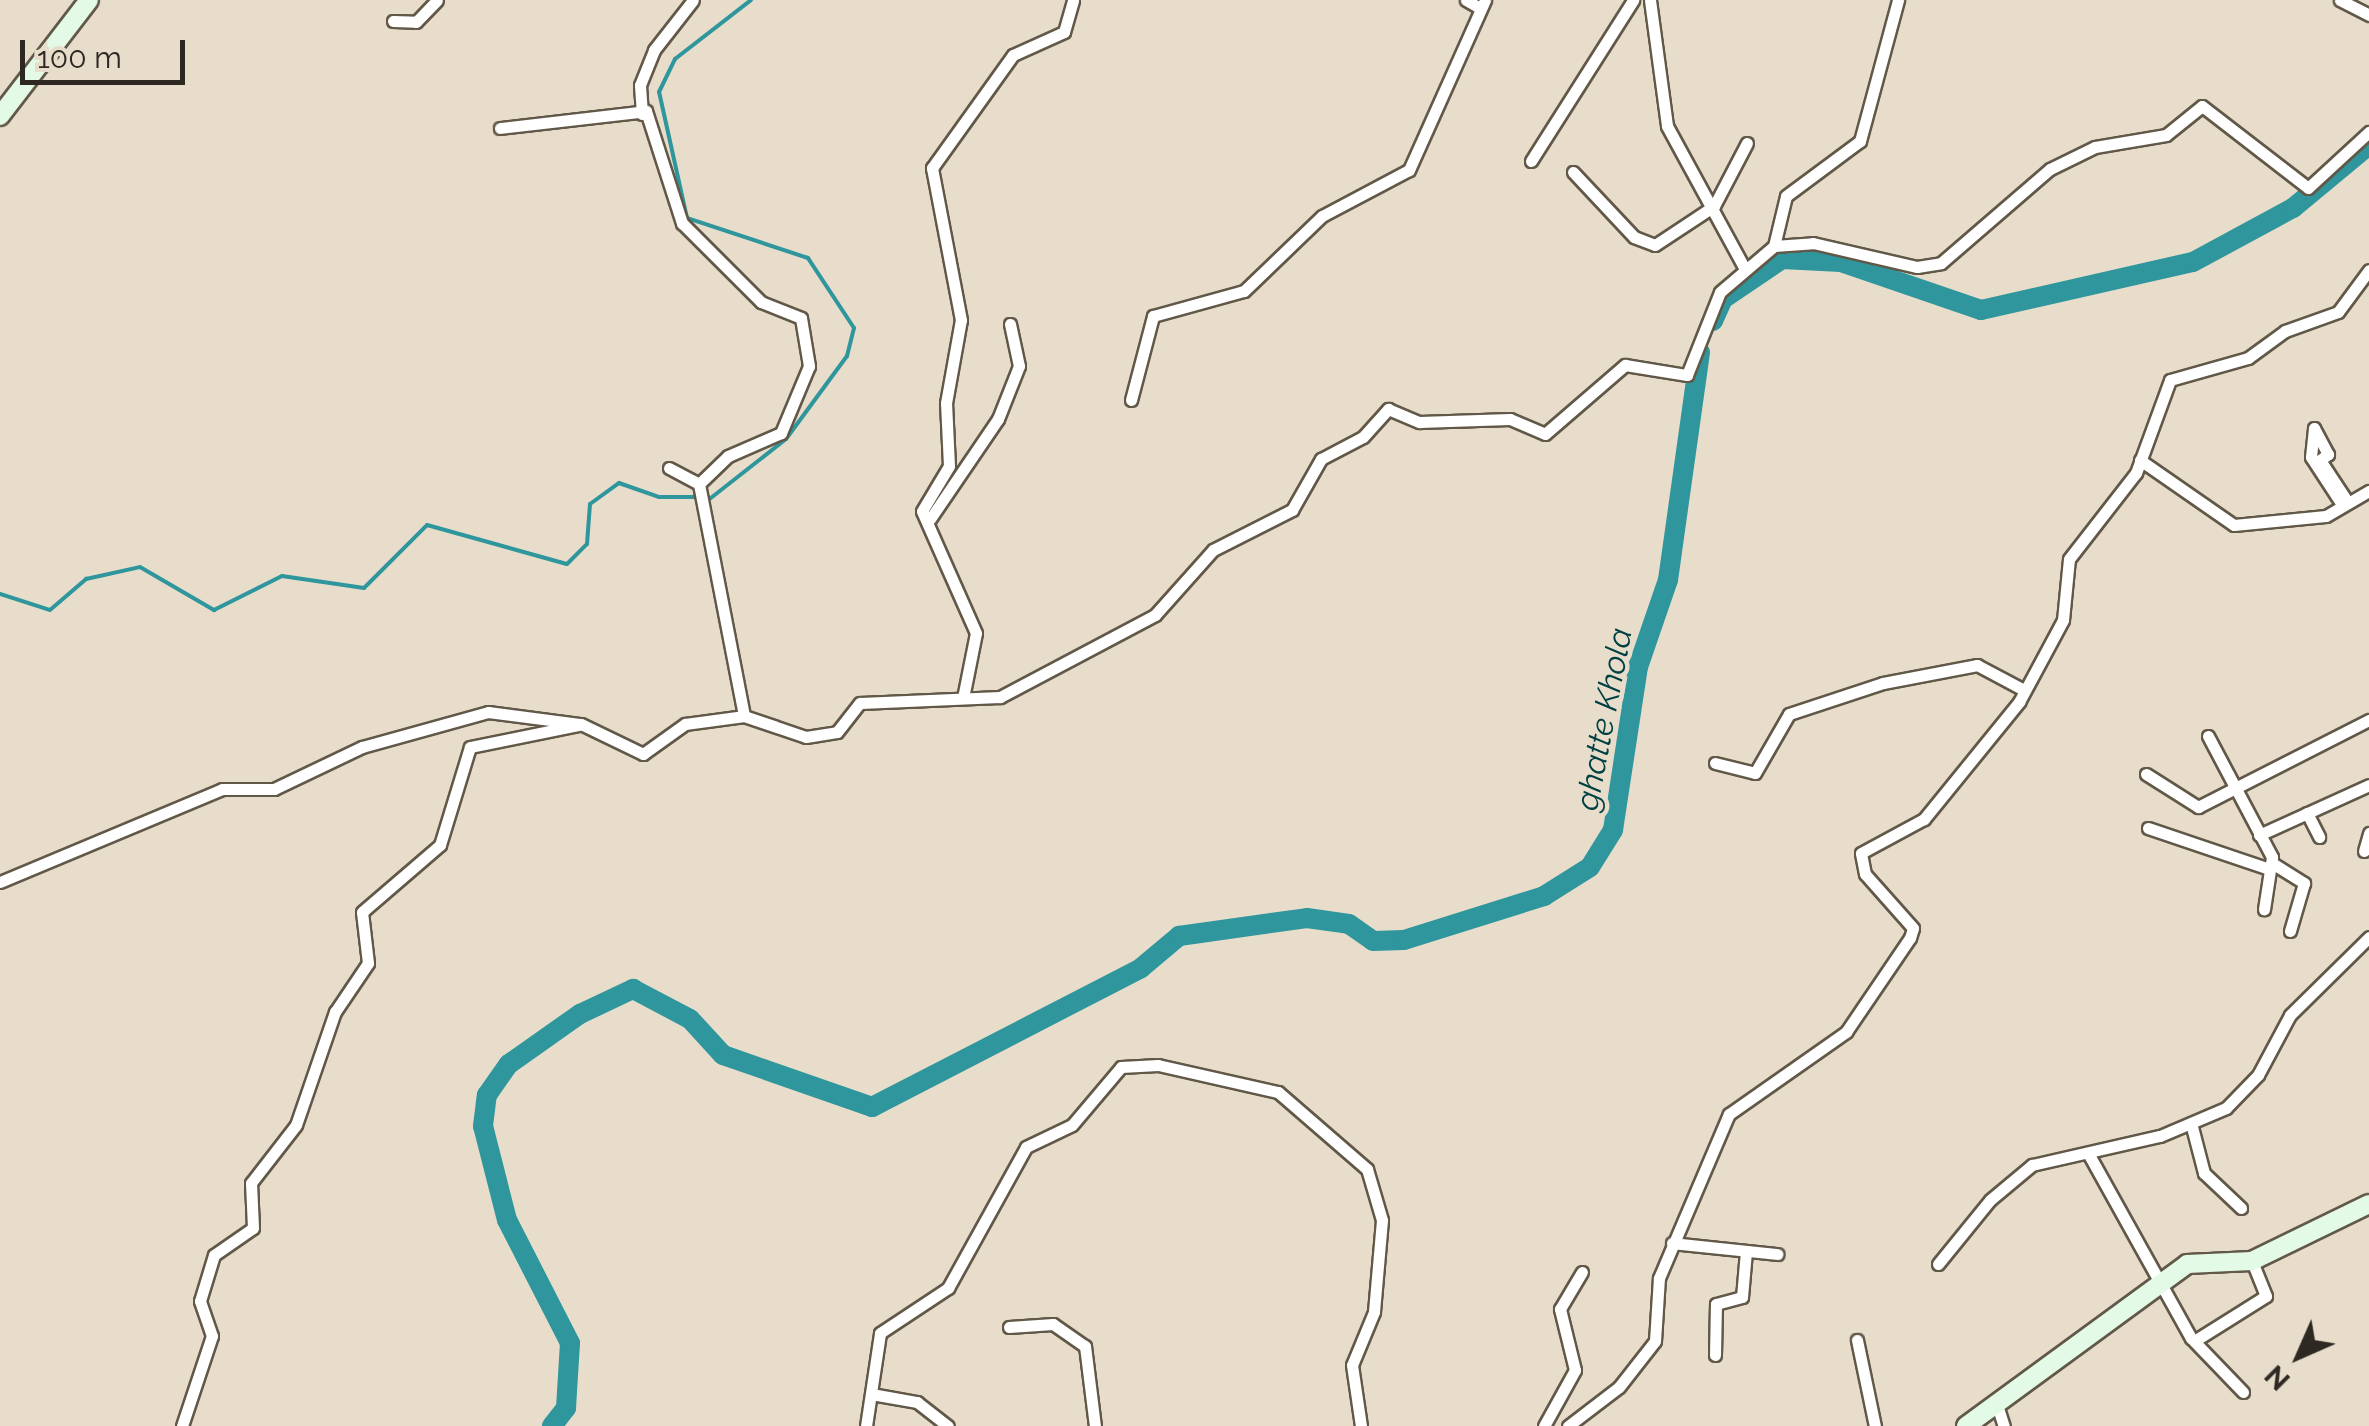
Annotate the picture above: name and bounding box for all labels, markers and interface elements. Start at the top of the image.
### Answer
scale bar [25,20,190,82]
text: 100 m [37,40,122,75]
water label: ghatte Khola [1568,625,1640,813]
north arrow [2249,1306,2349,1406]
text: N [2258,1358,2297,1397]

